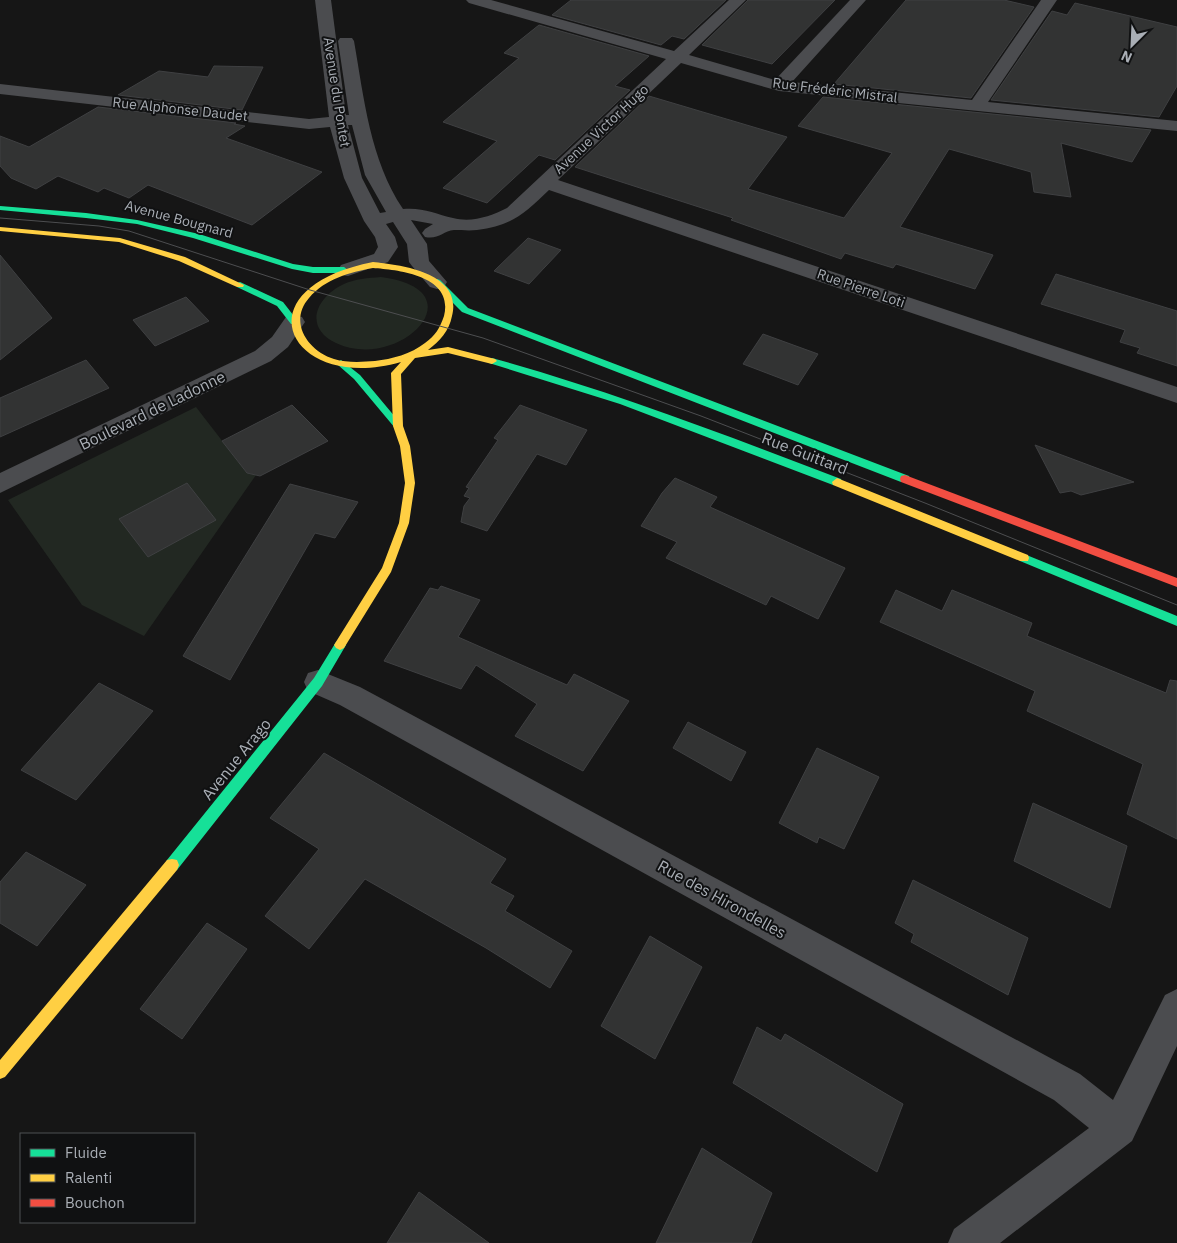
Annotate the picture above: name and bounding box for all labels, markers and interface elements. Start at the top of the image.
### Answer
north arrow [1107,20,1157,70]
street label: Avenue du Pontet [319,36,355,148]
text: N [1118,47,1135,67]
street label: Rue Frédéric Mistral [771,73,899,107]
street label: Avenue Victor Hugo [550,80,652,178]
street label: Rue Alphonse Daudet [111,93,249,125]
street label: Avenue Bougnard [123,196,235,242]
street label: Rue Pierre Loti [815,265,907,311]
street label: Boulevard de Ladonne [76,366,229,454]
street label: Rue Guittard [759,427,851,479]
street label: Avenue Arago [197,714,275,804]
street label: Rue des Hirondelles [654,855,790,943]
legend [20,1133,195,1223]
text: Fluide [65,1143,107,1162]
text: Ralenti [65,1168,112,1187]
text: Bouchon [65,1193,125,1212]

